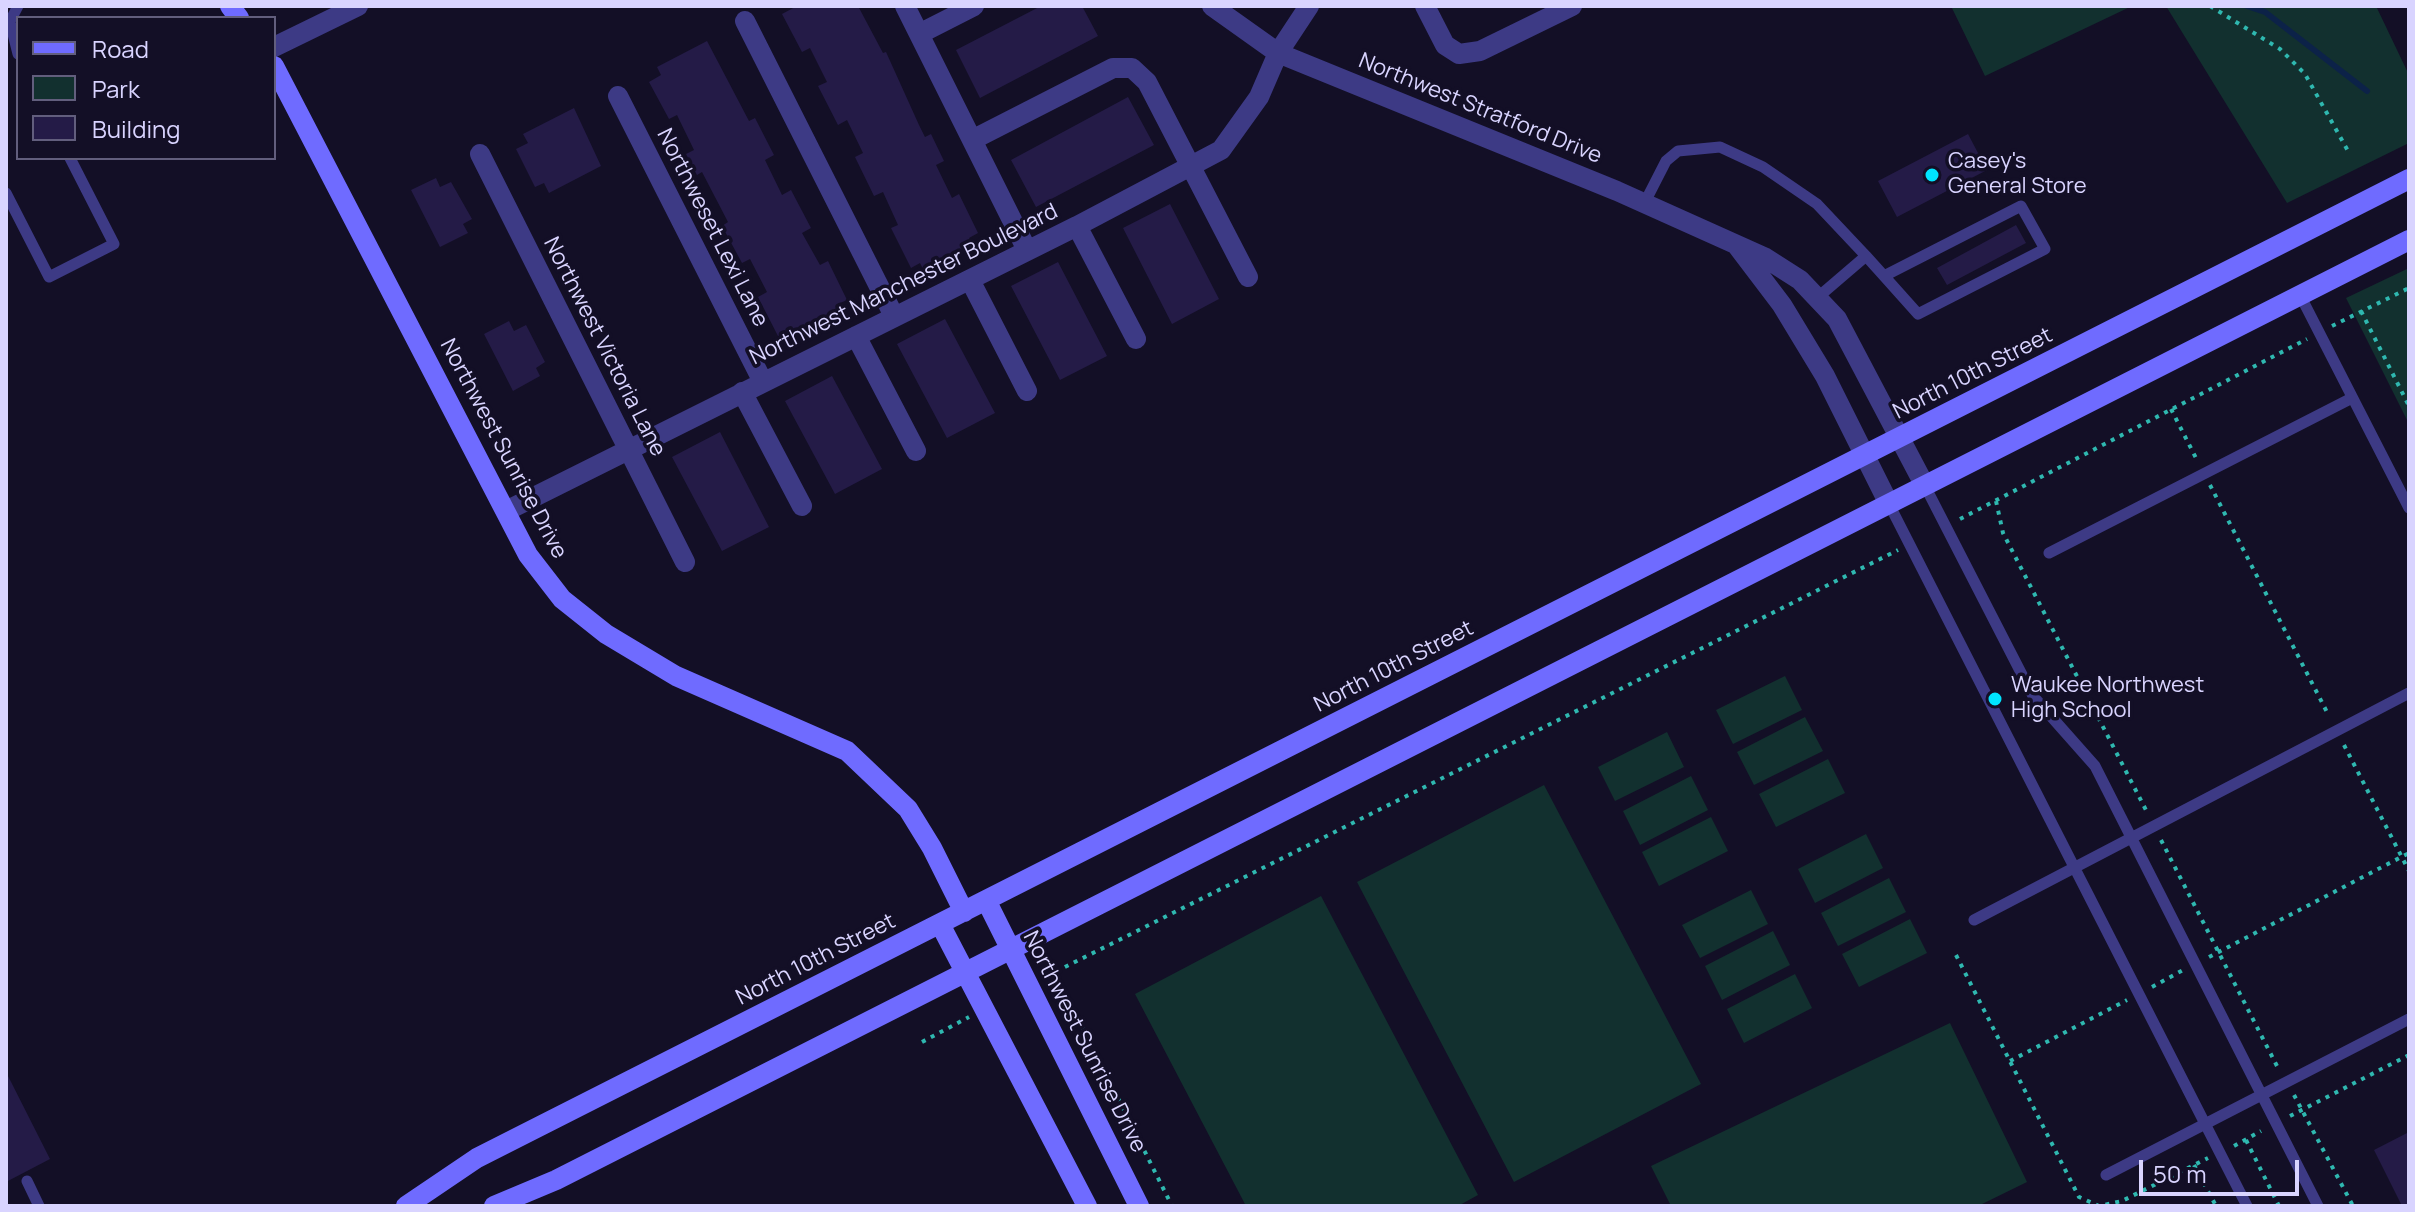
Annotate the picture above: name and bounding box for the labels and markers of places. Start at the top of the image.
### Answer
place label: Casey's General Store [1948,149,2087,200]
marker: Casey's General Store [1923,166,1941,184]
place label: Waukee Northwest High School [2011,673,2204,724]
marker: Waukee Northwest High School [1986,690,2004,708]

